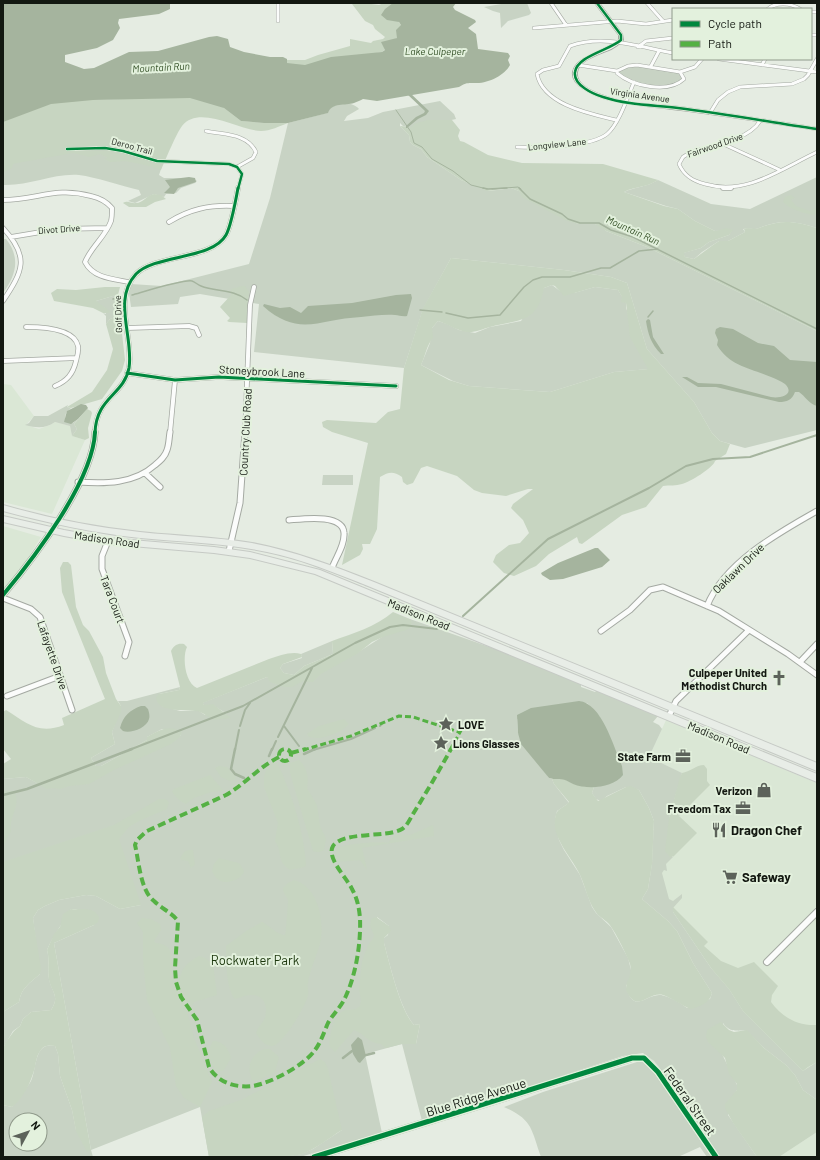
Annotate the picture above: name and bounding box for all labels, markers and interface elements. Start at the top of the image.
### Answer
legend [672,8,812,60]
text: Cycle path [708,16,762,30]
text: Path [708,36,732,50]
water label: Lake Culpeper [405,45,466,57]
water label: Mountain Run [132,60,190,74]
street label: Virginia Avenue [610,85,671,105]
street label: Fairwood Drive [686,130,744,160]
street label: Deroo Trail [110,135,154,157]
street label: Longview Lane [527,135,587,153]
water label: Mountain Run [604,213,662,247]
street label: Divot Drive [38,222,81,236]
street label: Golf Drive [112,295,124,333]
street label: Stoneybrook Lane [219,362,305,380]
street label: Country Club Road [236,388,254,476]
street label: Madison Road [73,528,141,550]
street label: Oaklawn Drive [710,540,767,596]
street label: Tara Court [98,573,128,625]
street label: Madison Road [386,596,452,632]
street label: Lafayette Drive [35,619,71,691]
place label: Culpeper United Methodist Church [681,666,767,692]
church icon: Culpeper United Methodist Church [770,669,788,687]
place icon: LOVE [437,715,455,733]
place label: LOVE [458,718,485,731]
street label: Madison Road [686,718,752,756]
place icon: Lions Glasses [432,734,450,752]
place label: Lions Glasses [453,737,520,750]
office icon: State Farm [674,747,692,765]
place label: State Farm [617,750,671,763]
shop icon: Verizon [755,781,773,799]
place label: Verizon [716,784,752,797]
office icon: Freedom Tax [734,799,752,817]
place label: Freedom Tax [668,802,731,815]
restaurant icon: Dragon Chef [710,821,728,839]
place label: Dragon Chef [731,822,802,838]
supermarket icon: Safeway [721,868,739,886]
place label: Safeway [742,869,791,885]
park label: Rockwater Park [211,952,300,968]
street label: Federal Street [660,1064,720,1138]
street label: Blue Ridge Avenue [424,1074,528,1120]
north arrow [8,1112,48,1152]
text: N [29,1118,43,1132]

